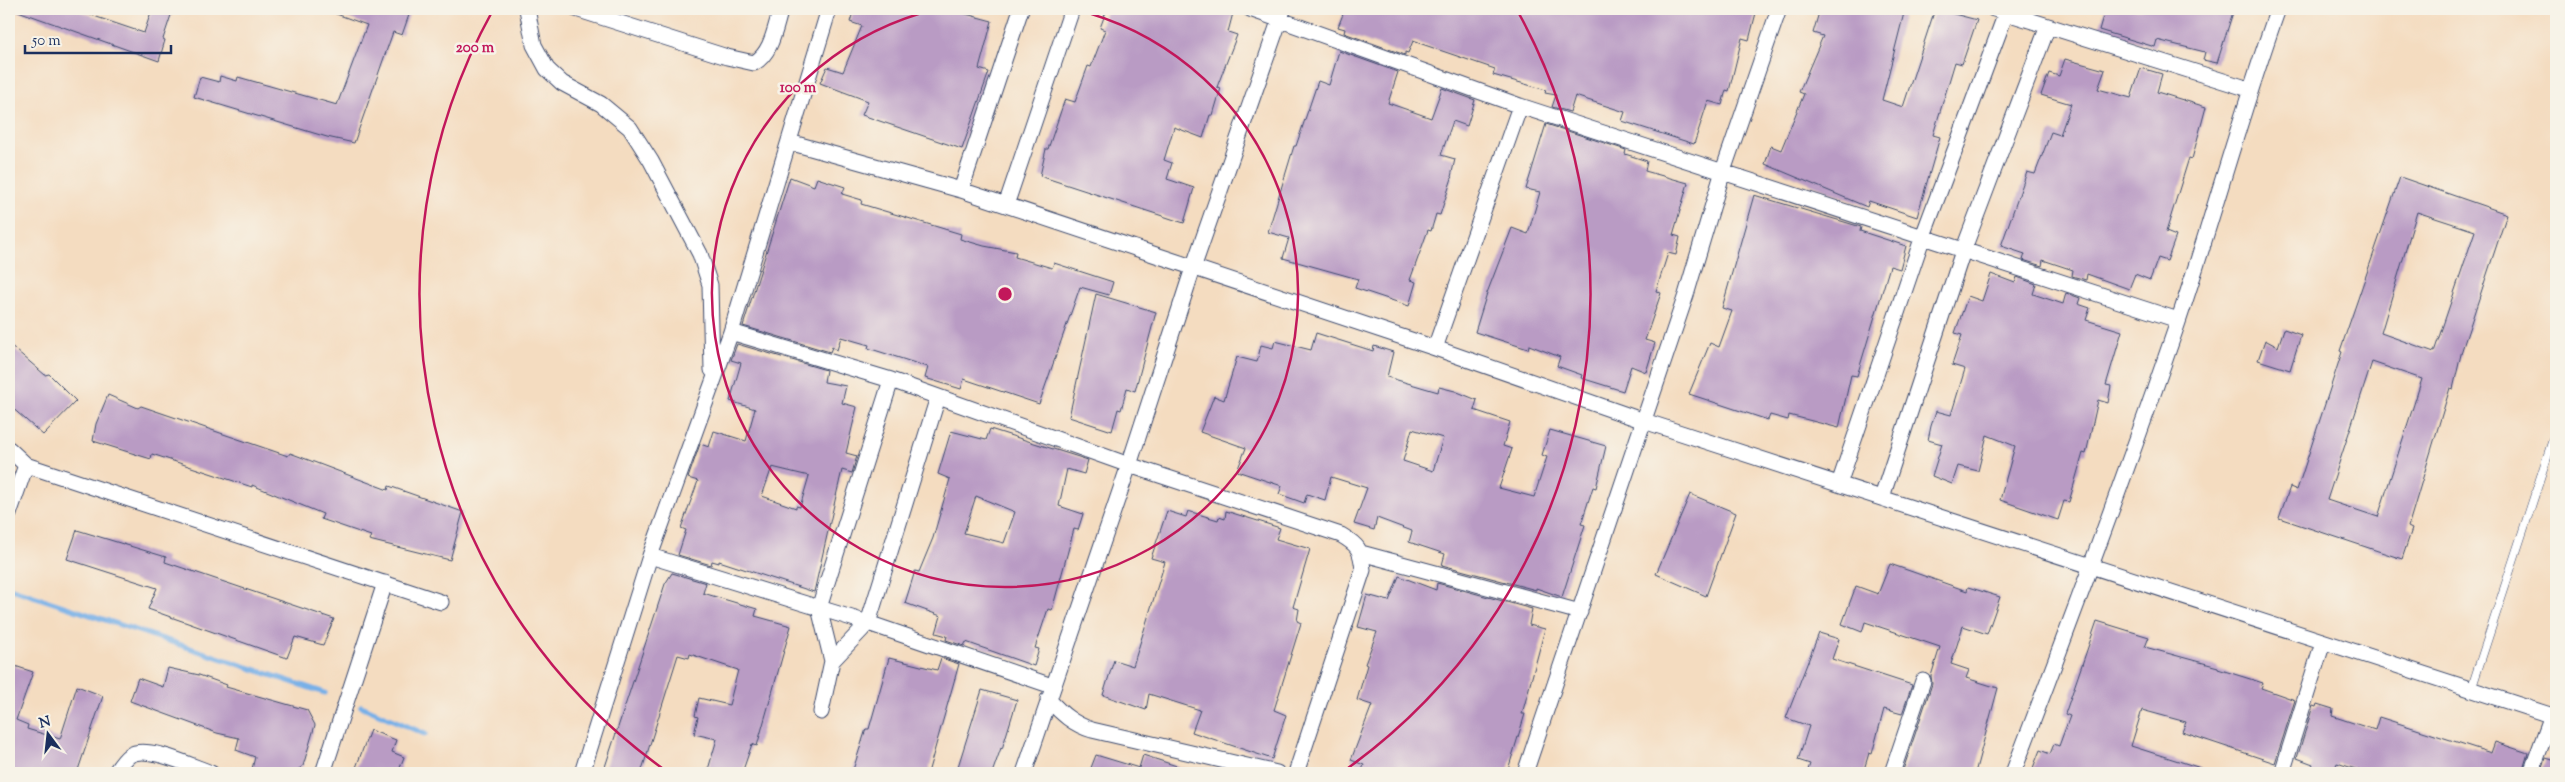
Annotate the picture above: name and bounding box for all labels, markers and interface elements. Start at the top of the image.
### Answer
scale bar [25,22,171,54]
text: 50 m [31,31,61,52]
text: 200 m [456,38,495,59]
text: 100 m [780,78,817,99]
centre of rings [996,285,1014,303]
north arrow [22,710,72,760]
text: N [37,712,53,734]

